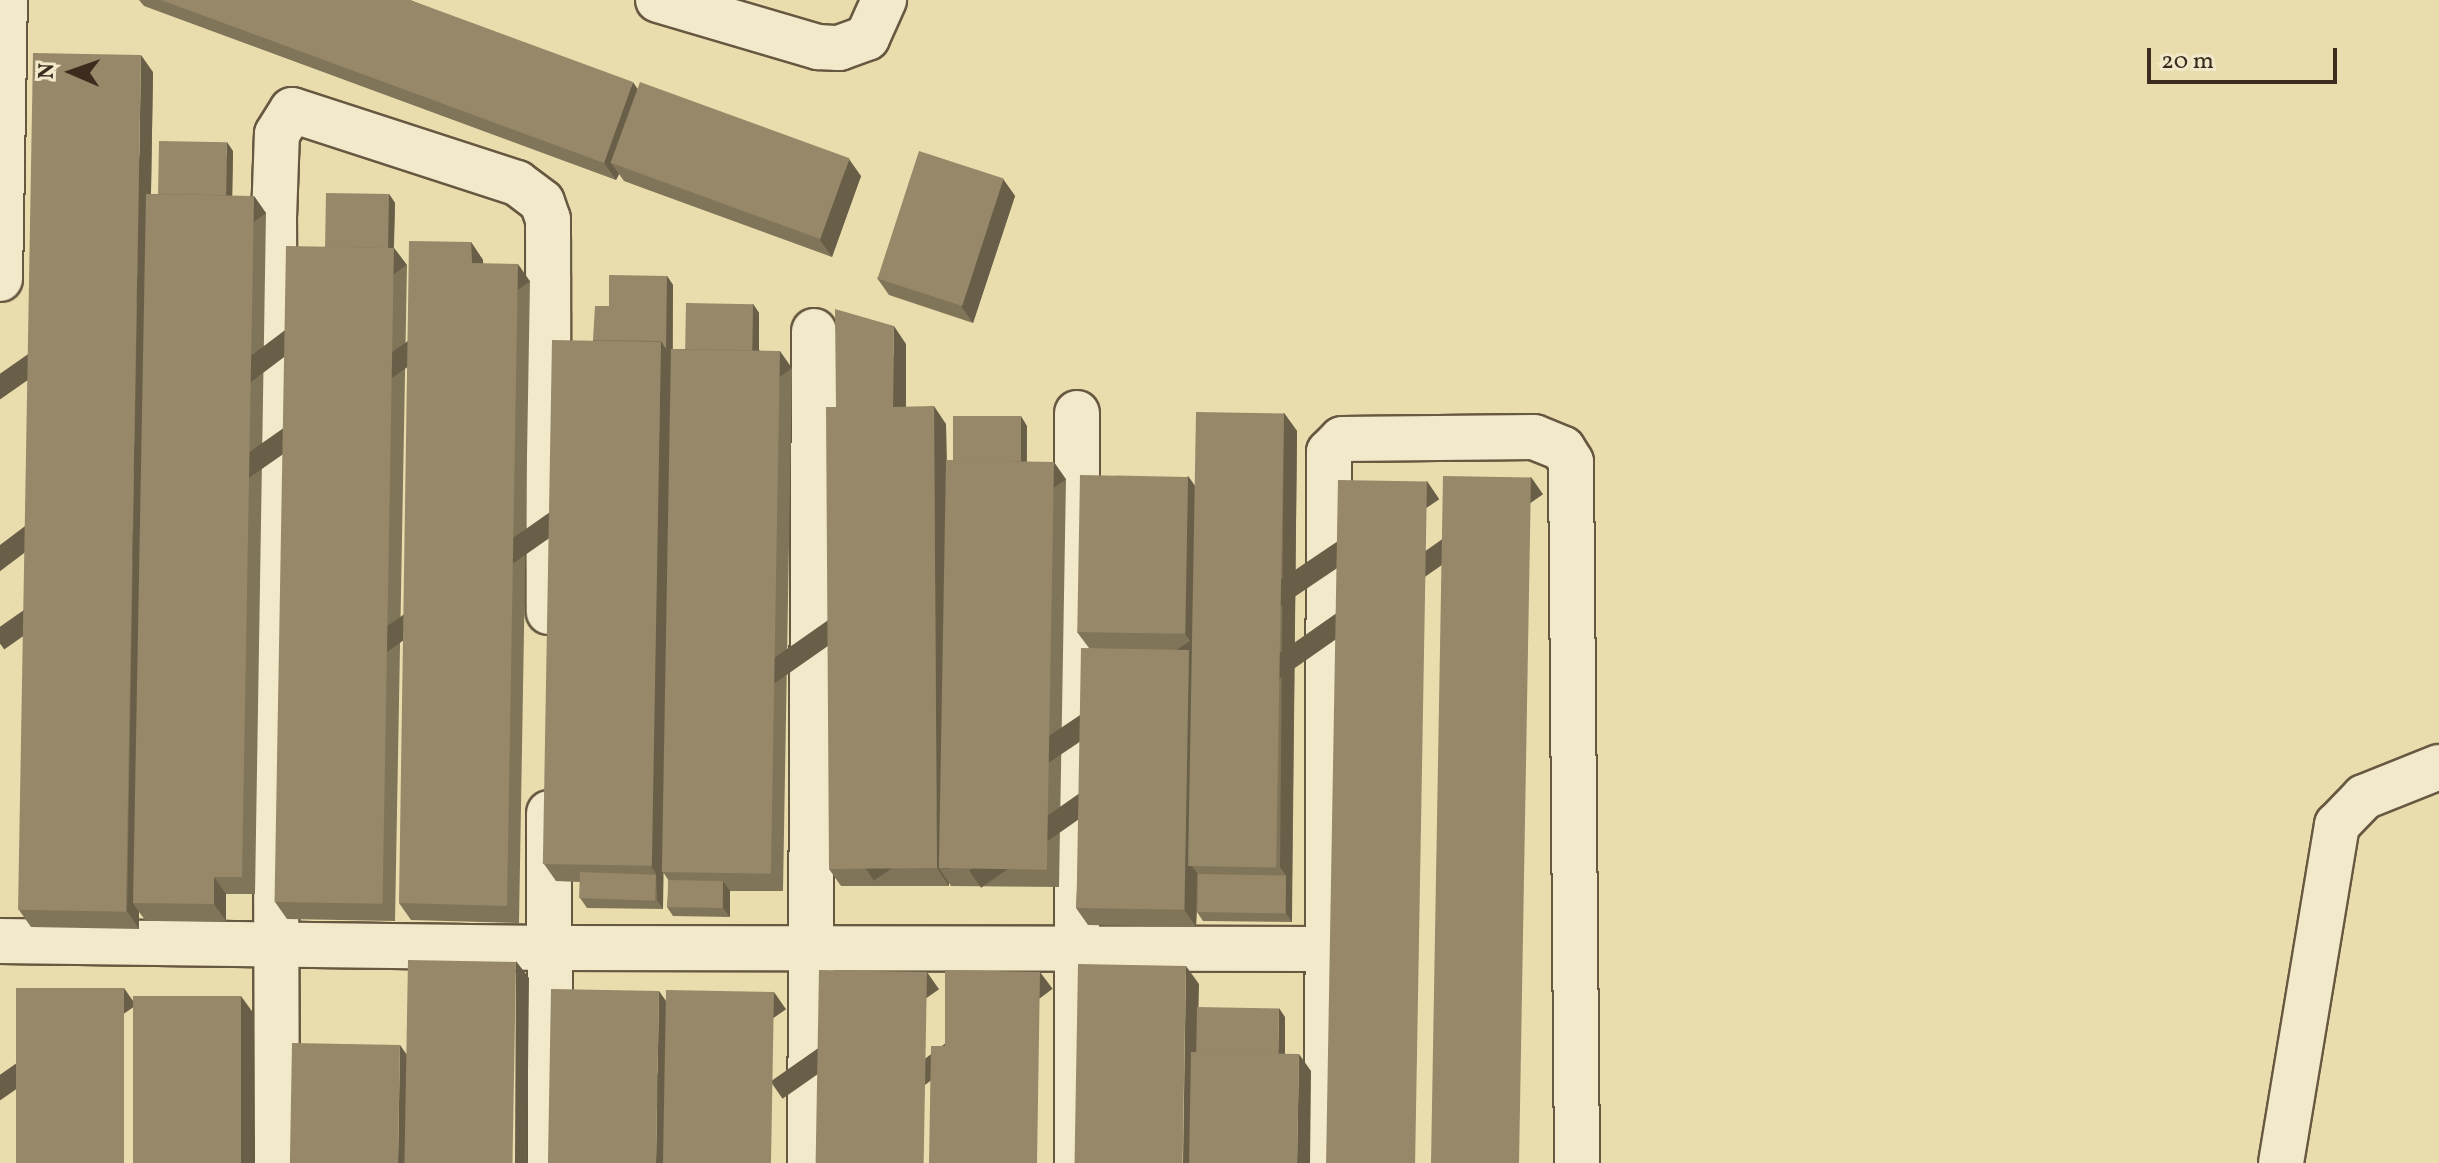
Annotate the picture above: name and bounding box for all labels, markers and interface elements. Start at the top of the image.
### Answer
north arrow [32,32,112,112]
scale bar [2151,32,2341,82]
text: 20 m [2161,45,2214,79]
text: N [32,63,63,80]

